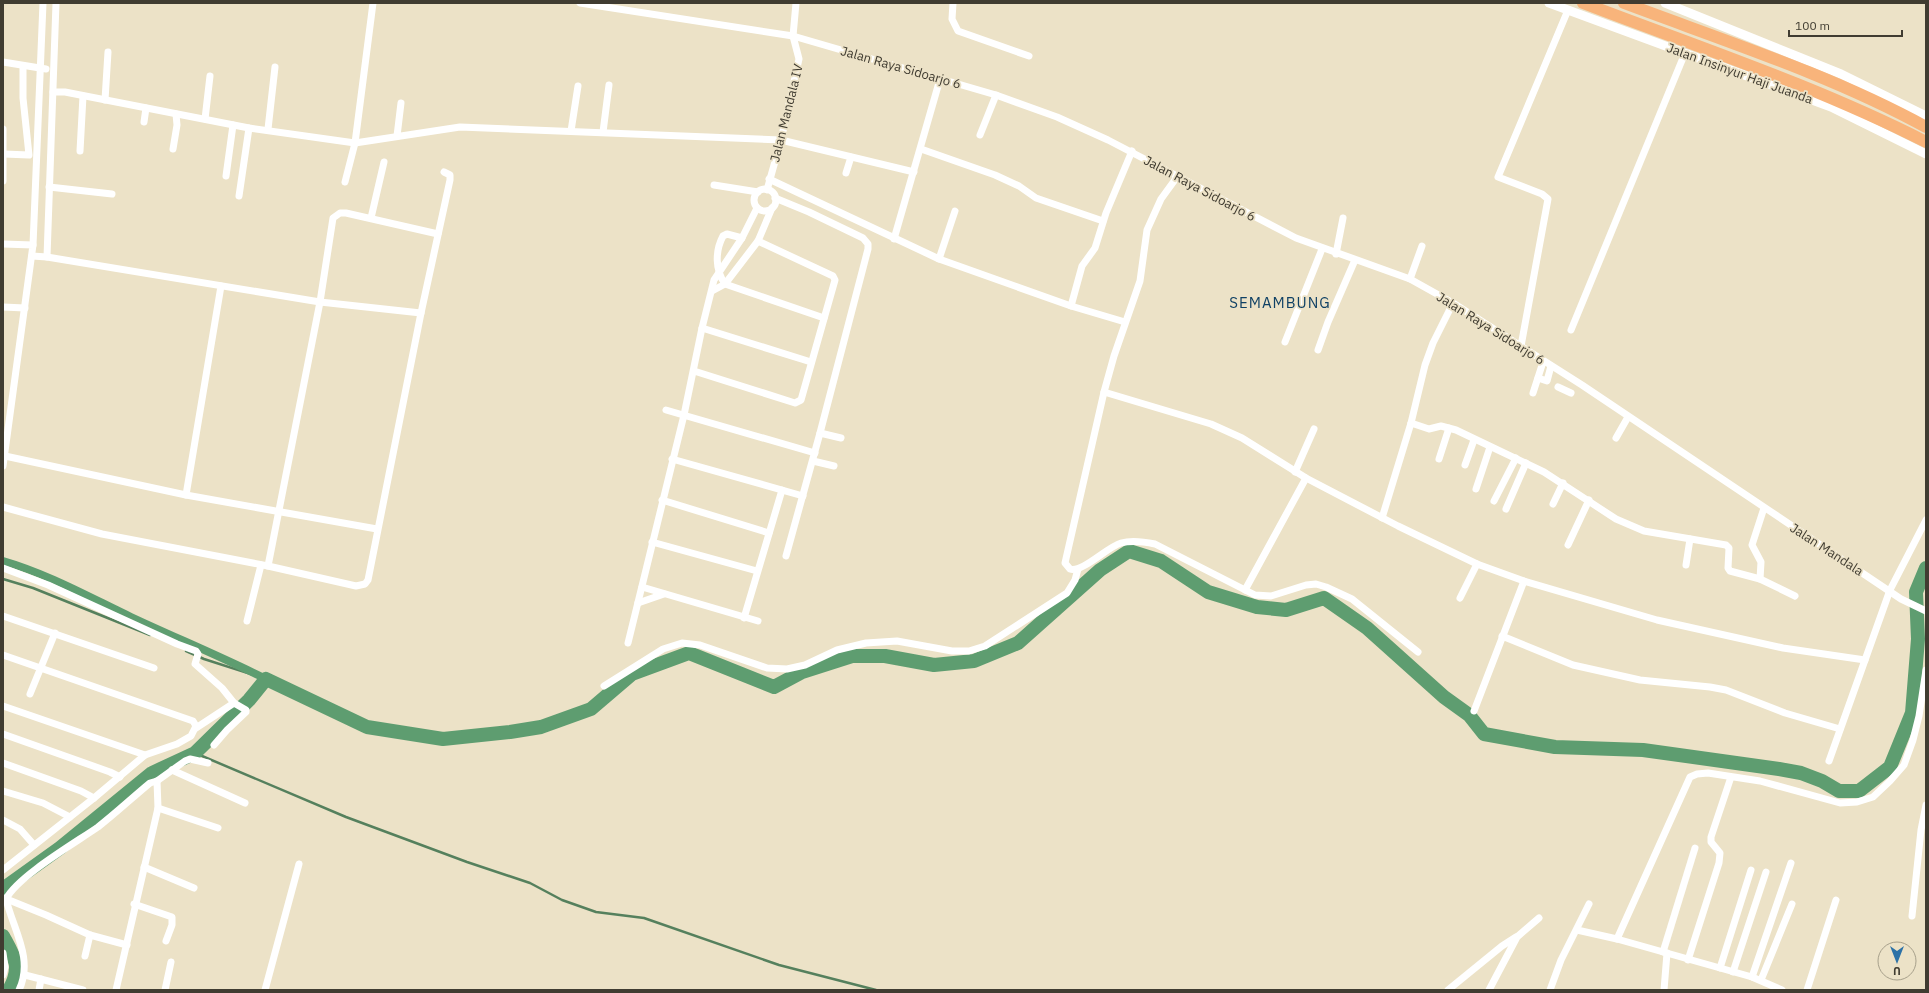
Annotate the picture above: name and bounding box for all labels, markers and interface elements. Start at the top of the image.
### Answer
scale bar [1789,12,1902,38]
text: 100 m [1795,18,1830,33]
street label: Jalan Insinyur Haji Juanda [1664,39,1815,108]
street label: Jalan Raya Sidoarjo 6 [839,42,963,93]
street label: Jalan Mandala IV [766,62,807,164]
street label: Jalan Raya Sidoarjo 6 [1141,152,1259,225]
street label: Jalan Raya Sidoarjo 6 [1433,288,1548,369]
district label: SEMAMBUNG [1229,293,1331,312]
street label: Jalan Mandala [1787,519,1867,580]
north arrow [1877,941,1917,981]
text: U [1893,964,1901,978]

